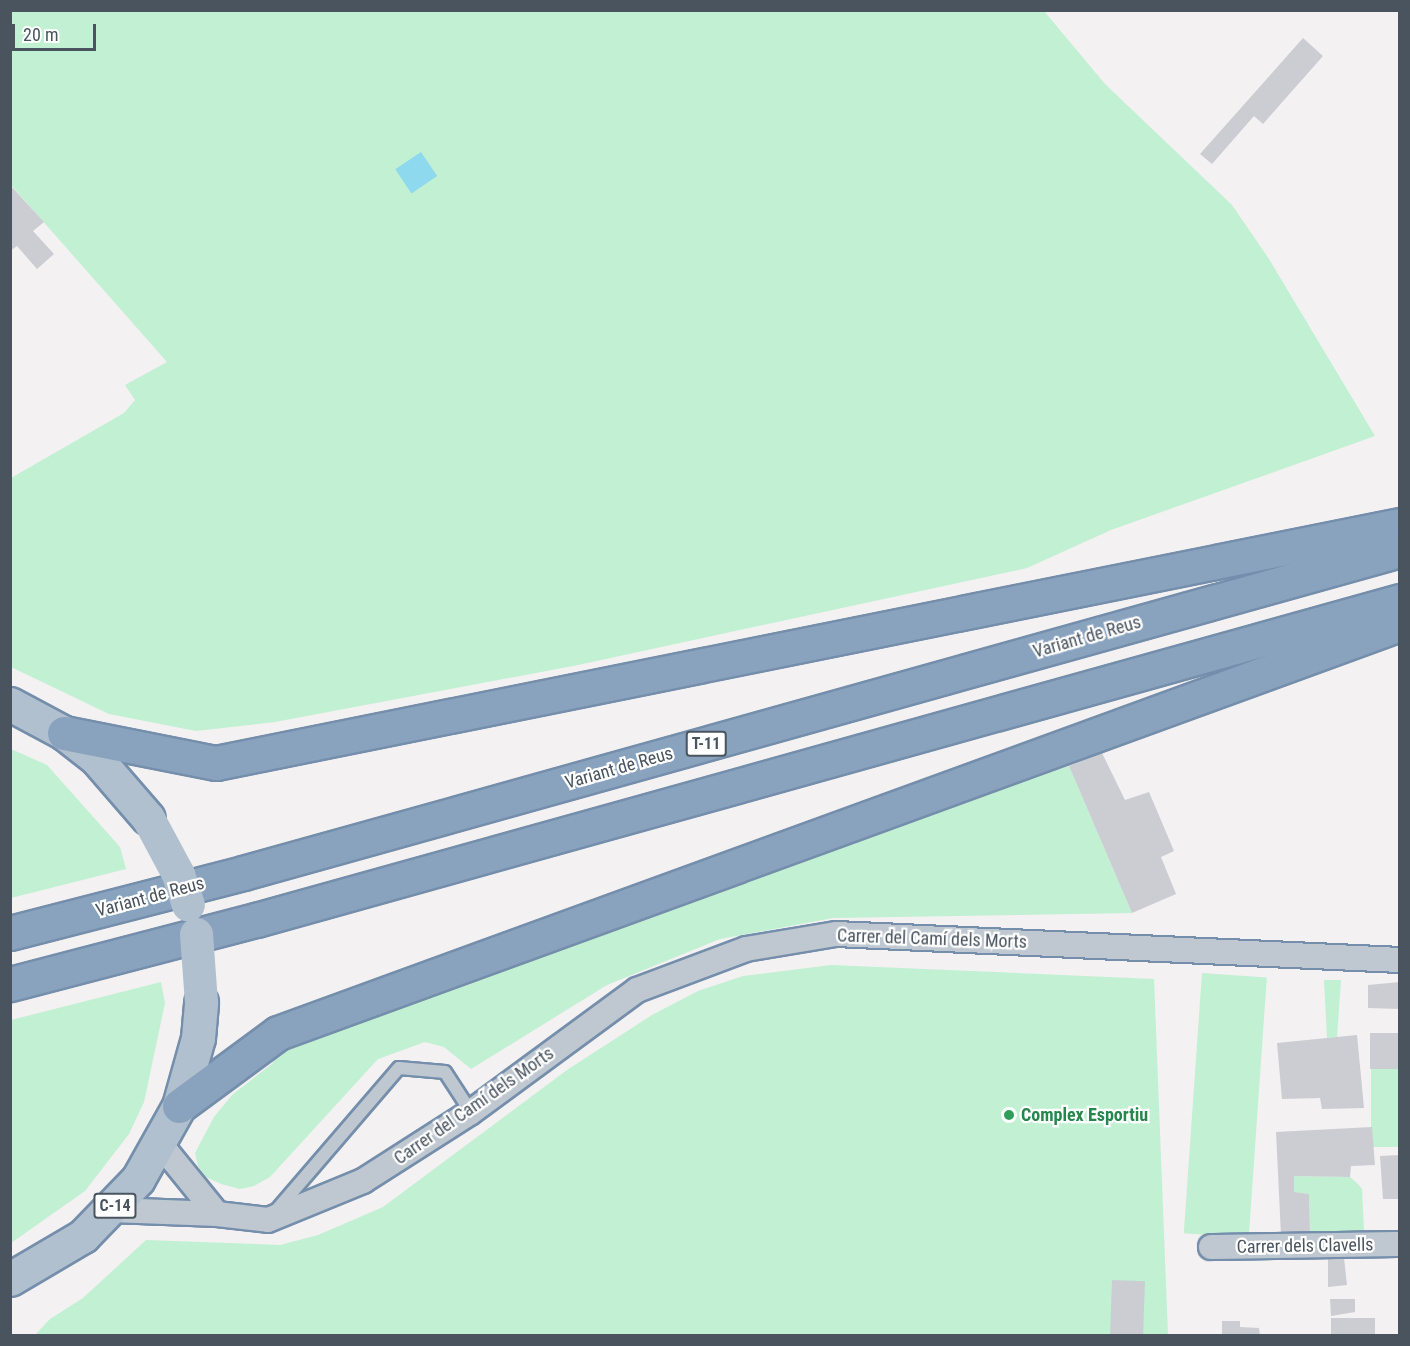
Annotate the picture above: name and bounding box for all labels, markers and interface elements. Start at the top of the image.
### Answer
scale bar [15,12,99,50]
text: 20 m [23,24,58,45]
street label: Variant de Reus [1031,611,1143,663]
road number: T-11 [685,731,727,757]
street label: Variant de Reus [563,742,675,794]
street label: Variant de Reus [94,872,206,922]
street label: Carrer del Camí dels Morts [837,925,1027,953]
street label: Carrer del Camí dels Morts [390,1043,558,1169]
place label: Complex Esportiu [1021,1104,1148,1126]
marker: Complex Esportiu [1002,1108,1016,1122]
road number: C-14 [92,1193,138,1219]
street label: Carrer dels Clavells [1236,1234,1374,1258]

